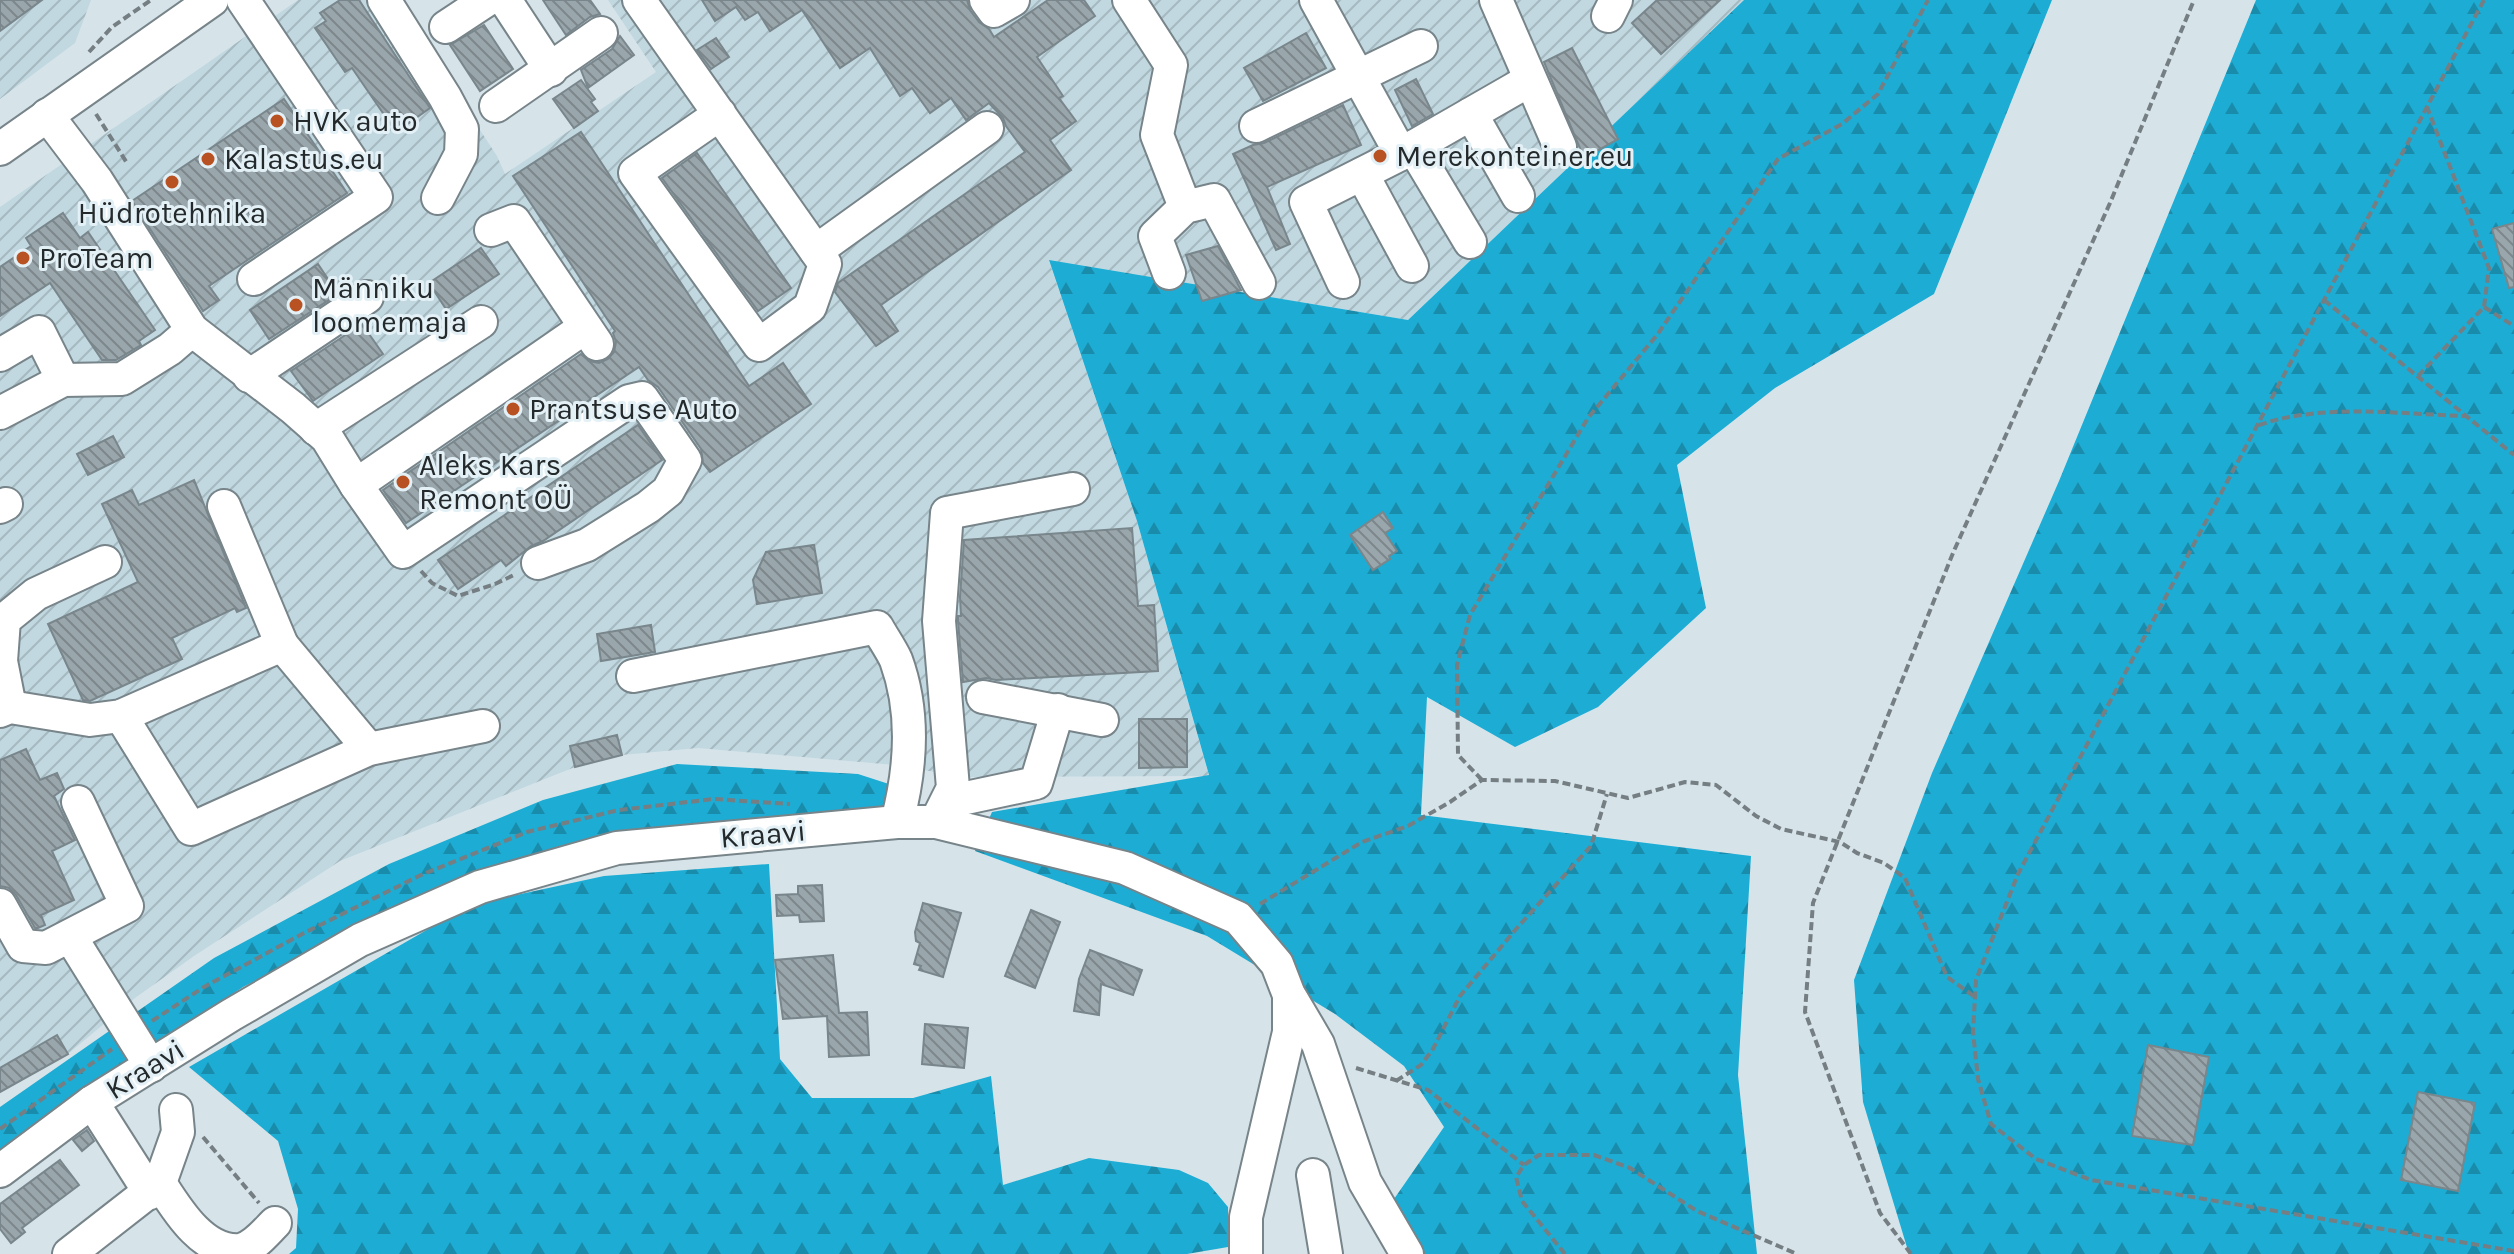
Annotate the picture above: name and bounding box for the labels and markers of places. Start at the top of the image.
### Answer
place label: HVK auto [293,103,418,139]
marker: HVK auto [268,112,286,130]
place label: Merekonteiner.eu [1396,138,1633,174]
place label: Kalastus.eu [224,141,384,177]
marker: Merekonteiner.eu [1371,147,1389,165]
marker: Kalastus.eu [199,150,217,168]
marker: Hüdrotehnika [163,173,181,191]
place label: Hüdrotehnika [78,195,266,231]
place label: ProTeam [39,240,153,276]
marker: ProTeam [14,249,32,267]
place label: Männiku loomemaja [312,270,467,340]
marker: Männiku loomemaja [287,296,305,314]
place label: Prantsuse Auto [529,391,738,427]
marker: Prantsuse Auto [504,400,522,418]
place label: Aleks Kars Remont OÜ [419,447,573,517]
marker: Aleks Kars Remont OÜ [394,473,412,491]

